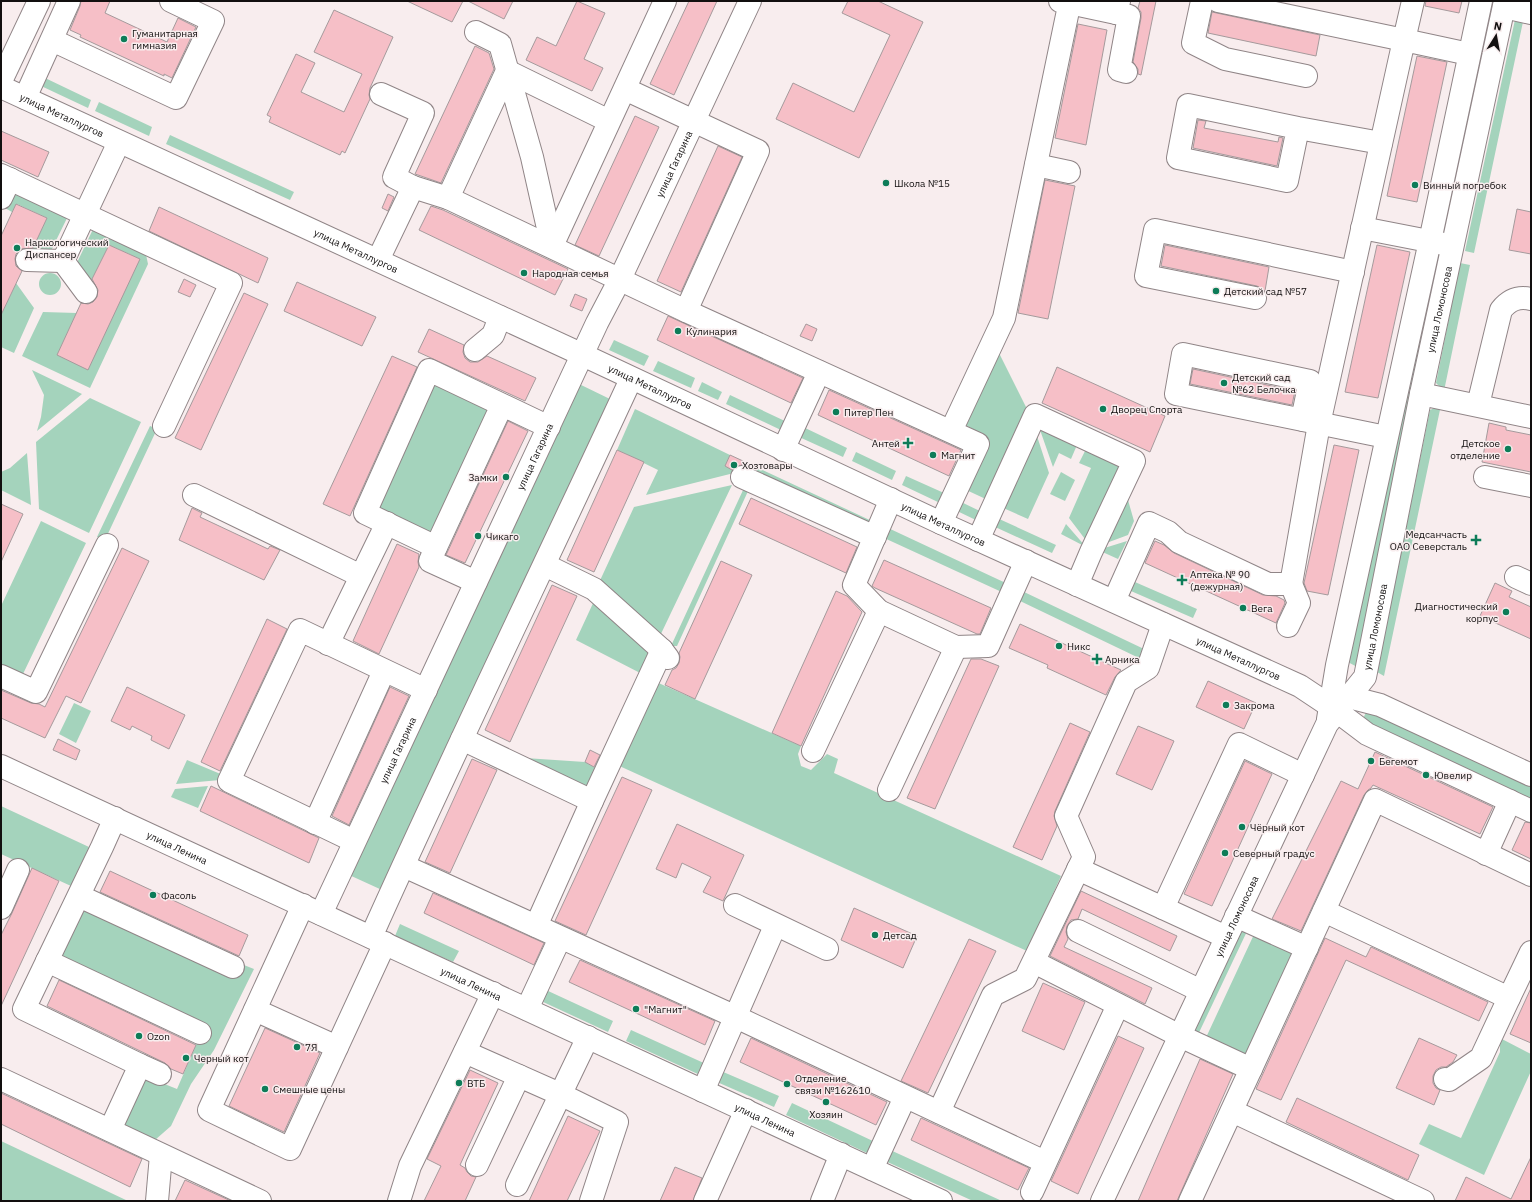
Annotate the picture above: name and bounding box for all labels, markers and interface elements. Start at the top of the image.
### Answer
north arrow [1476,16,1516,56]
text: N [1493,19,1503,34]
place label: Гуманитарная гимназия [132,27,198,52]
marker: Гуманитарная гимназия [119,34,129,44]
street label: улица Металлургов [18,90,106,140]
street label: улица Гагарина [653,128,695,199]
place label: Школа №15 [894,177,950,190]
marker: Школа №15 [881,178,891,188]
place label: Винный погребок [1423,179,1507,192]
marker: Винный погребок [1410,180,1420,190]
street label: улица Металлургов [312,226,400,276]
place label: Наркологический Диспансер [25,236,109,261]
marker: Наркологический Диспансер [12,243,22,253]
street label: улица Ломоносова [1424,264,1455,354]
place label: Народная семья [532,267,609,280]
marker: Народная семья [519,268,529,278]
place label: Детский сад №57 [1224,285,1307,298]
marker: Детский сад №57 [1211,286,1221,296]
place label: Кулинария [686,325,737,338]
marker: Кулинария [673,326,683,336]
street label: улица Металлургов [606,361,694,412]
place label: Детский сад №62 Белочка [1232,371,1297,396]
marker: Детский сад №62 Белочка [1219,378,1229,388]
place label: Дворец Спорта [1111,403,1183,416]
marker: Дворец Спорта [1098,404,1108,414]
place label: Питер Пен [844,406,893,419]
marker: Питер Пен [831,407,841,417]
street label: улица Гагарина [514,420,556,492]
place label: Антей [872,437,900,450]
place label: Детское отделение [1450,437,1501,462]
marker: Антей [903,438,913,448]
marker: Детское отделение [1503,444,1513,454]
place label: Магнит [941,449,976,462]
marker: Магнит [928,450,938,460]
place label: Хозтовары [742,459,793,472]
marker: Хозтовары [729,460,739,470]
place label: Замки [468,471,498,484]
marker: Замки [501,472,511,482]
street label: улица Металлургов [900,499,988,549]
place label: Медсанчасть ОАО Северсталь [1390,528,1467,553]
place label: Чикаго [486,530,519,543]
marker: Чикаго [473,531,483,541]
marker: Медсанчасть ОАО Северсталь [1470,534,1482,546]
place label: Аптека № 90 (дежурная) [1190,568,1250,593]
marker: Аптека № 90 (дежурная) [1177,575,1187,585]
street label: улица Ломоносова [1360,582,1390,671]
place label: Диагностический корпус [1415,600,1498,625]
place label: Вега [1251,602,1273,615]
marker: Вега [1238,603,1248,613]
marker: Диагностический корпус [1501,607,1511,617]
street label: улица Металлургов [1194,633,1283,683]
place label: Никс [1067,640,1090,653]
marker: Никс [1054,641,1064,651]
place label: Арника [1105,653,1140,666]
marker: Арника [1092,654,1102,664]
place label: Закрома [1234,699,1275,712]
marker: Закрома [1221,700,1231,710]
street label: улица Гагарина [376,714,419,785]
place label: Бегемот [1379,755,1418,768]
marker: Бегемот [1366,756,1376,766]
place label: Ювелир [1434,769,1472,782]
marker: Ювелир [1421,770,1431,780]
place label: Чёрный кот [1250,821,1305,834]
marker: Чёрный кот [1237,822,1247,832]
street label: улица Ленина [145,828,210,867]
place label: Северный градус [1233,847,1314,860]
marker: Северный градус [1220,848,1230,858]
street label: улица Ломоносова [1212,873,1261,959]
place label: Фасоль [161,889,196,902]
marker: Фасоль [148,890,158,900]
place label: Детсад [883,929,917,942]
marker: Детсад [870,930,880,940]
street label: улица Ленина [439,964,504,1003]
place label: "Магнит" [644,1003,687,1016]
marker: "Магнит" [631,1004,641,1014]
place label: Ozon [147,1030,170,1043]
marker: Ozon [134,1031,144,1041]
place label: 7Я [305,1041,317,1054]
marker: 7Я [292,1042,302,1052]
place label: Черный кот [194,1052,249,1065]
marker: Черный кот [181,1053,191,1063]
place label: Отделение связи №162610 [795,1072,870,1097]
place label: ВТБ [467,1077,485,1090]
marker: ВТБ [454,1078,464,1088]
marker: Отделение связи №162610 [782,1079,792,1089]
place label: Смешные цены [273,1083,345,1096]
marker: Смешные цены [260,1084,270,1094]
marker: Хозяин [821,1097,831,1107]
street label: улица Ленина [733,1100,798,1140]
place label: Хозяин [809,1108,843,1121]

